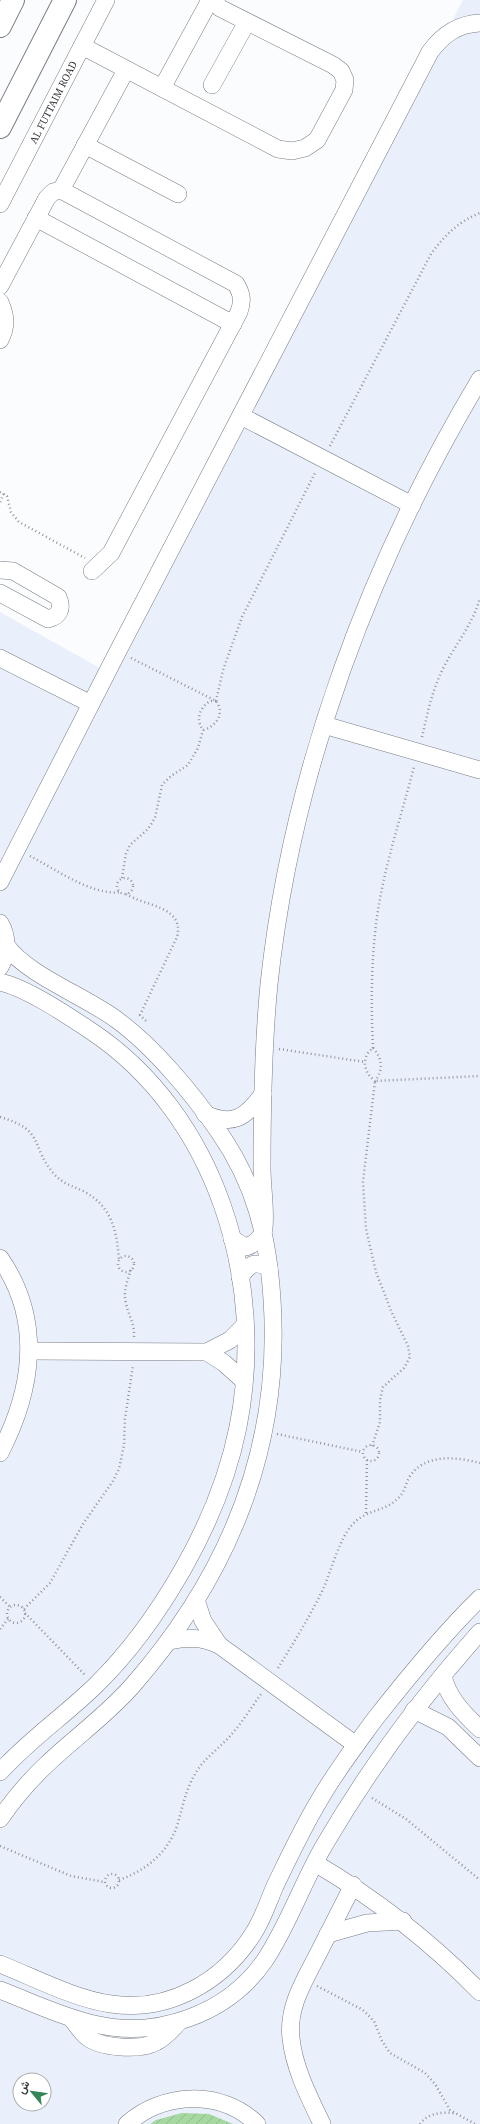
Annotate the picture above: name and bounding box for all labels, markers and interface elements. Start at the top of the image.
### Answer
street label: AL FUTTAIM ROAD [26,58,80,146]
north arrow [12,2072,52,2112]
text: ش [13,2077,33,2096]

